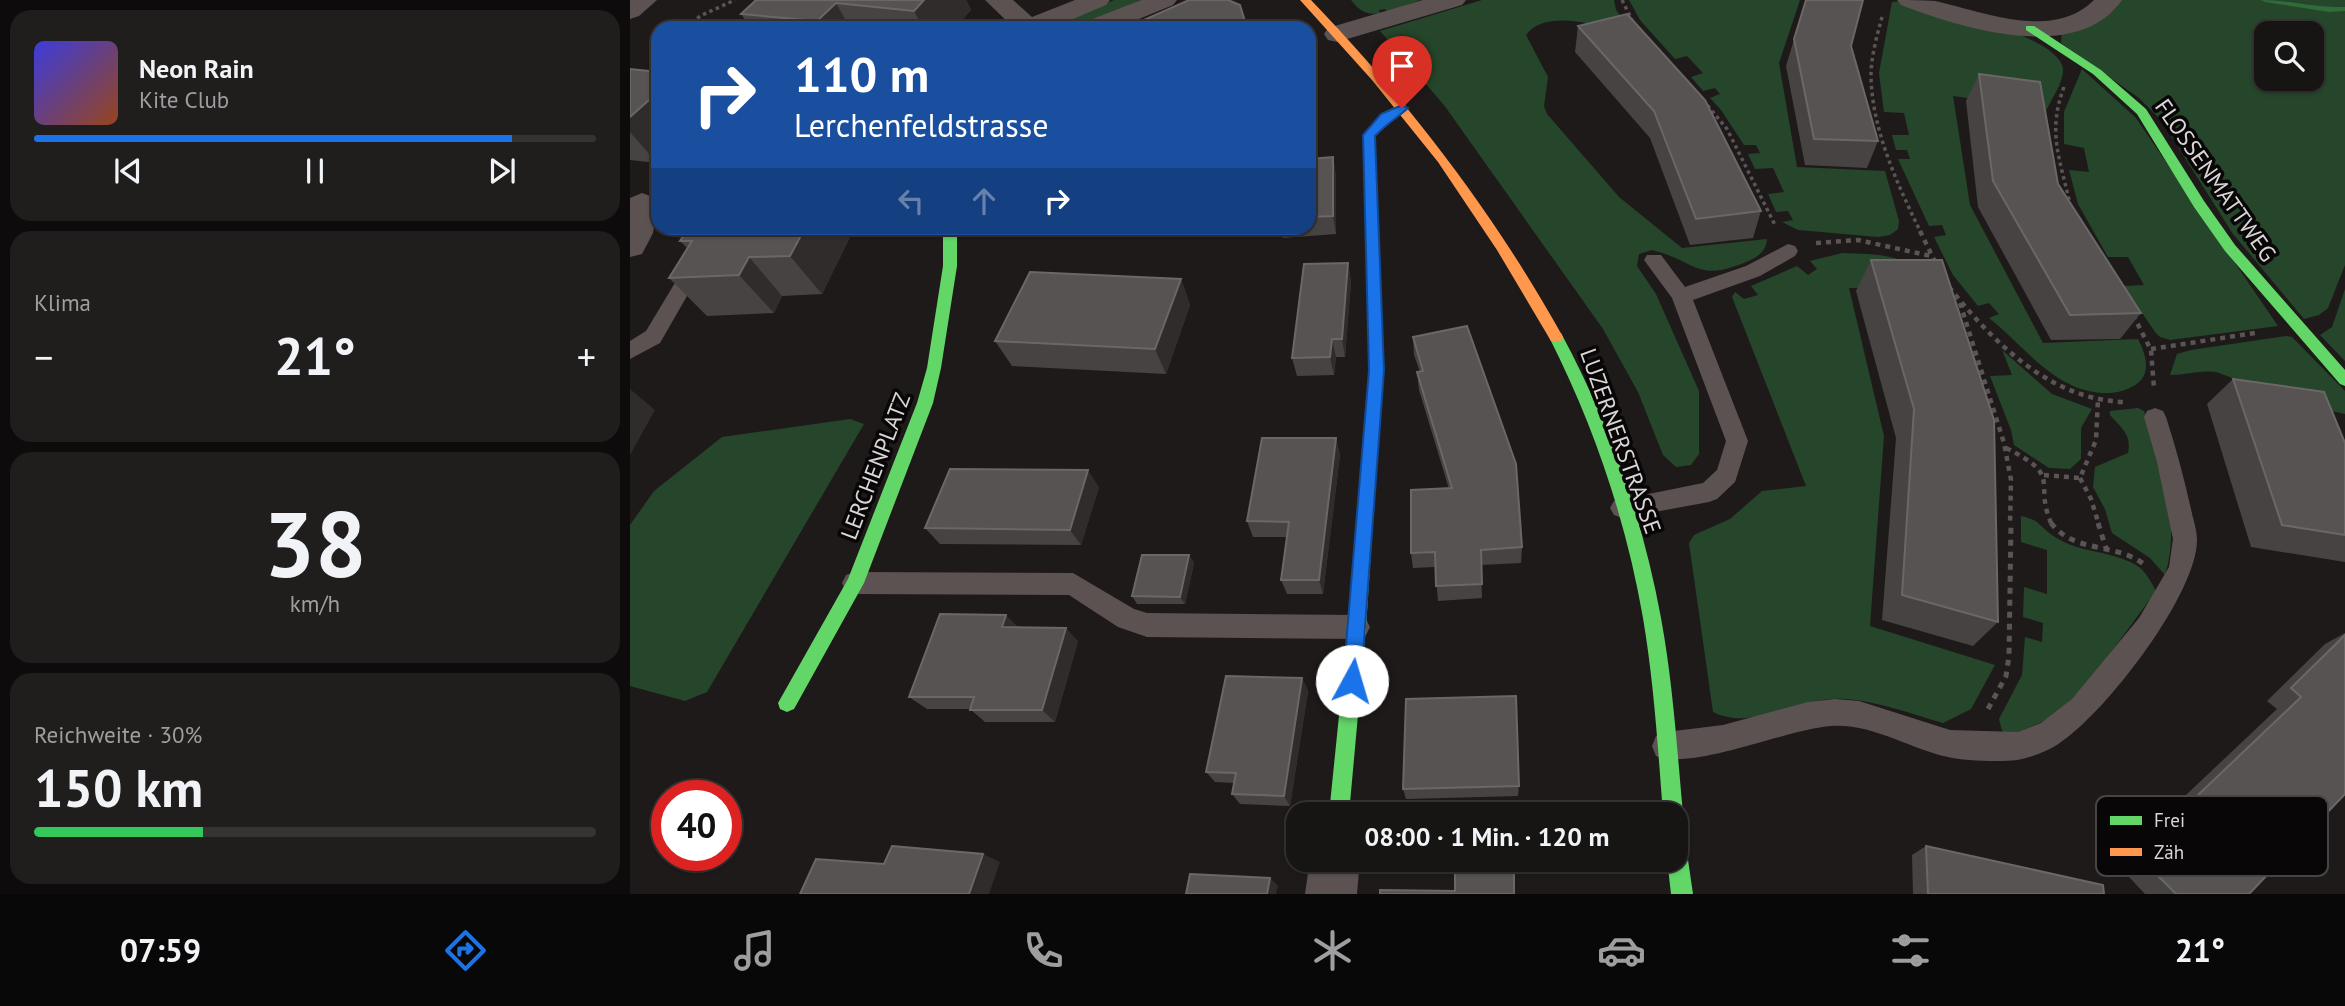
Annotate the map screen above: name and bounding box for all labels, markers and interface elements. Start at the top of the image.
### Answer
map controls [2254,21,2324,91]
button: search [2254,21,2324,91]
pin [1372,36,1432,108]
text: 110 m [794,42,929,106]
icon: arrive [1383,47,1421,85]
icon: right [679,49,770,140]
text: Neon Rain [139,52,254,85]
text: Kite Club [139,85,229,114]
street label: FLOSSENMATTWEG [2149,93,2283,267]
text: Lerchenfeldstrasse [794,104,1048,146]
icon: previous [109,152,147,190]
icon: pause [296,152,334,190]
icon: next [483,152,521,190]
icon: left [892,182,930,220]
icon: ahead [965,182,1003,220]
icon: right [1038,182,1076,220]
text: Klima [34,288,91,317]
text: 21° [274,322,356,389]
text: − [34,332,53,381]
text: + [577,332,596,381]
street label: LUZERNERSTRASSE [1574,344,1668,538]
street label: LERCHENPLATZ [834,389,916,543]
text: 38 [263,484,367,602]
text: km/h [290,589,340,618]
position arrow [1315,644,1389,718]
text: Reichweite · 30% [34,720,202,749]
text: 150 km [34,754,203,821]
speed limit sign: 40 [651,780,742,871]
legend [2096,796,2328,876]
text: Frei [2154,808,2185,832]
text: 08:00 · 1 Min. · 120 m [1364,820,1610,853]
text: Zäh [2154,840,2184,864]
icon: directions [441,926,490,975]
icon: music [730,926,779,975]
icon: phone [1019,926,1068,975]
icon: climate [1308,926,1357,975]
icon: car [1597,926,1646,975]
icon: filters [1886,926,1935,975]
text: 07:59 [120,929,201,971]
text: 21° [2175,929,2225,971]

